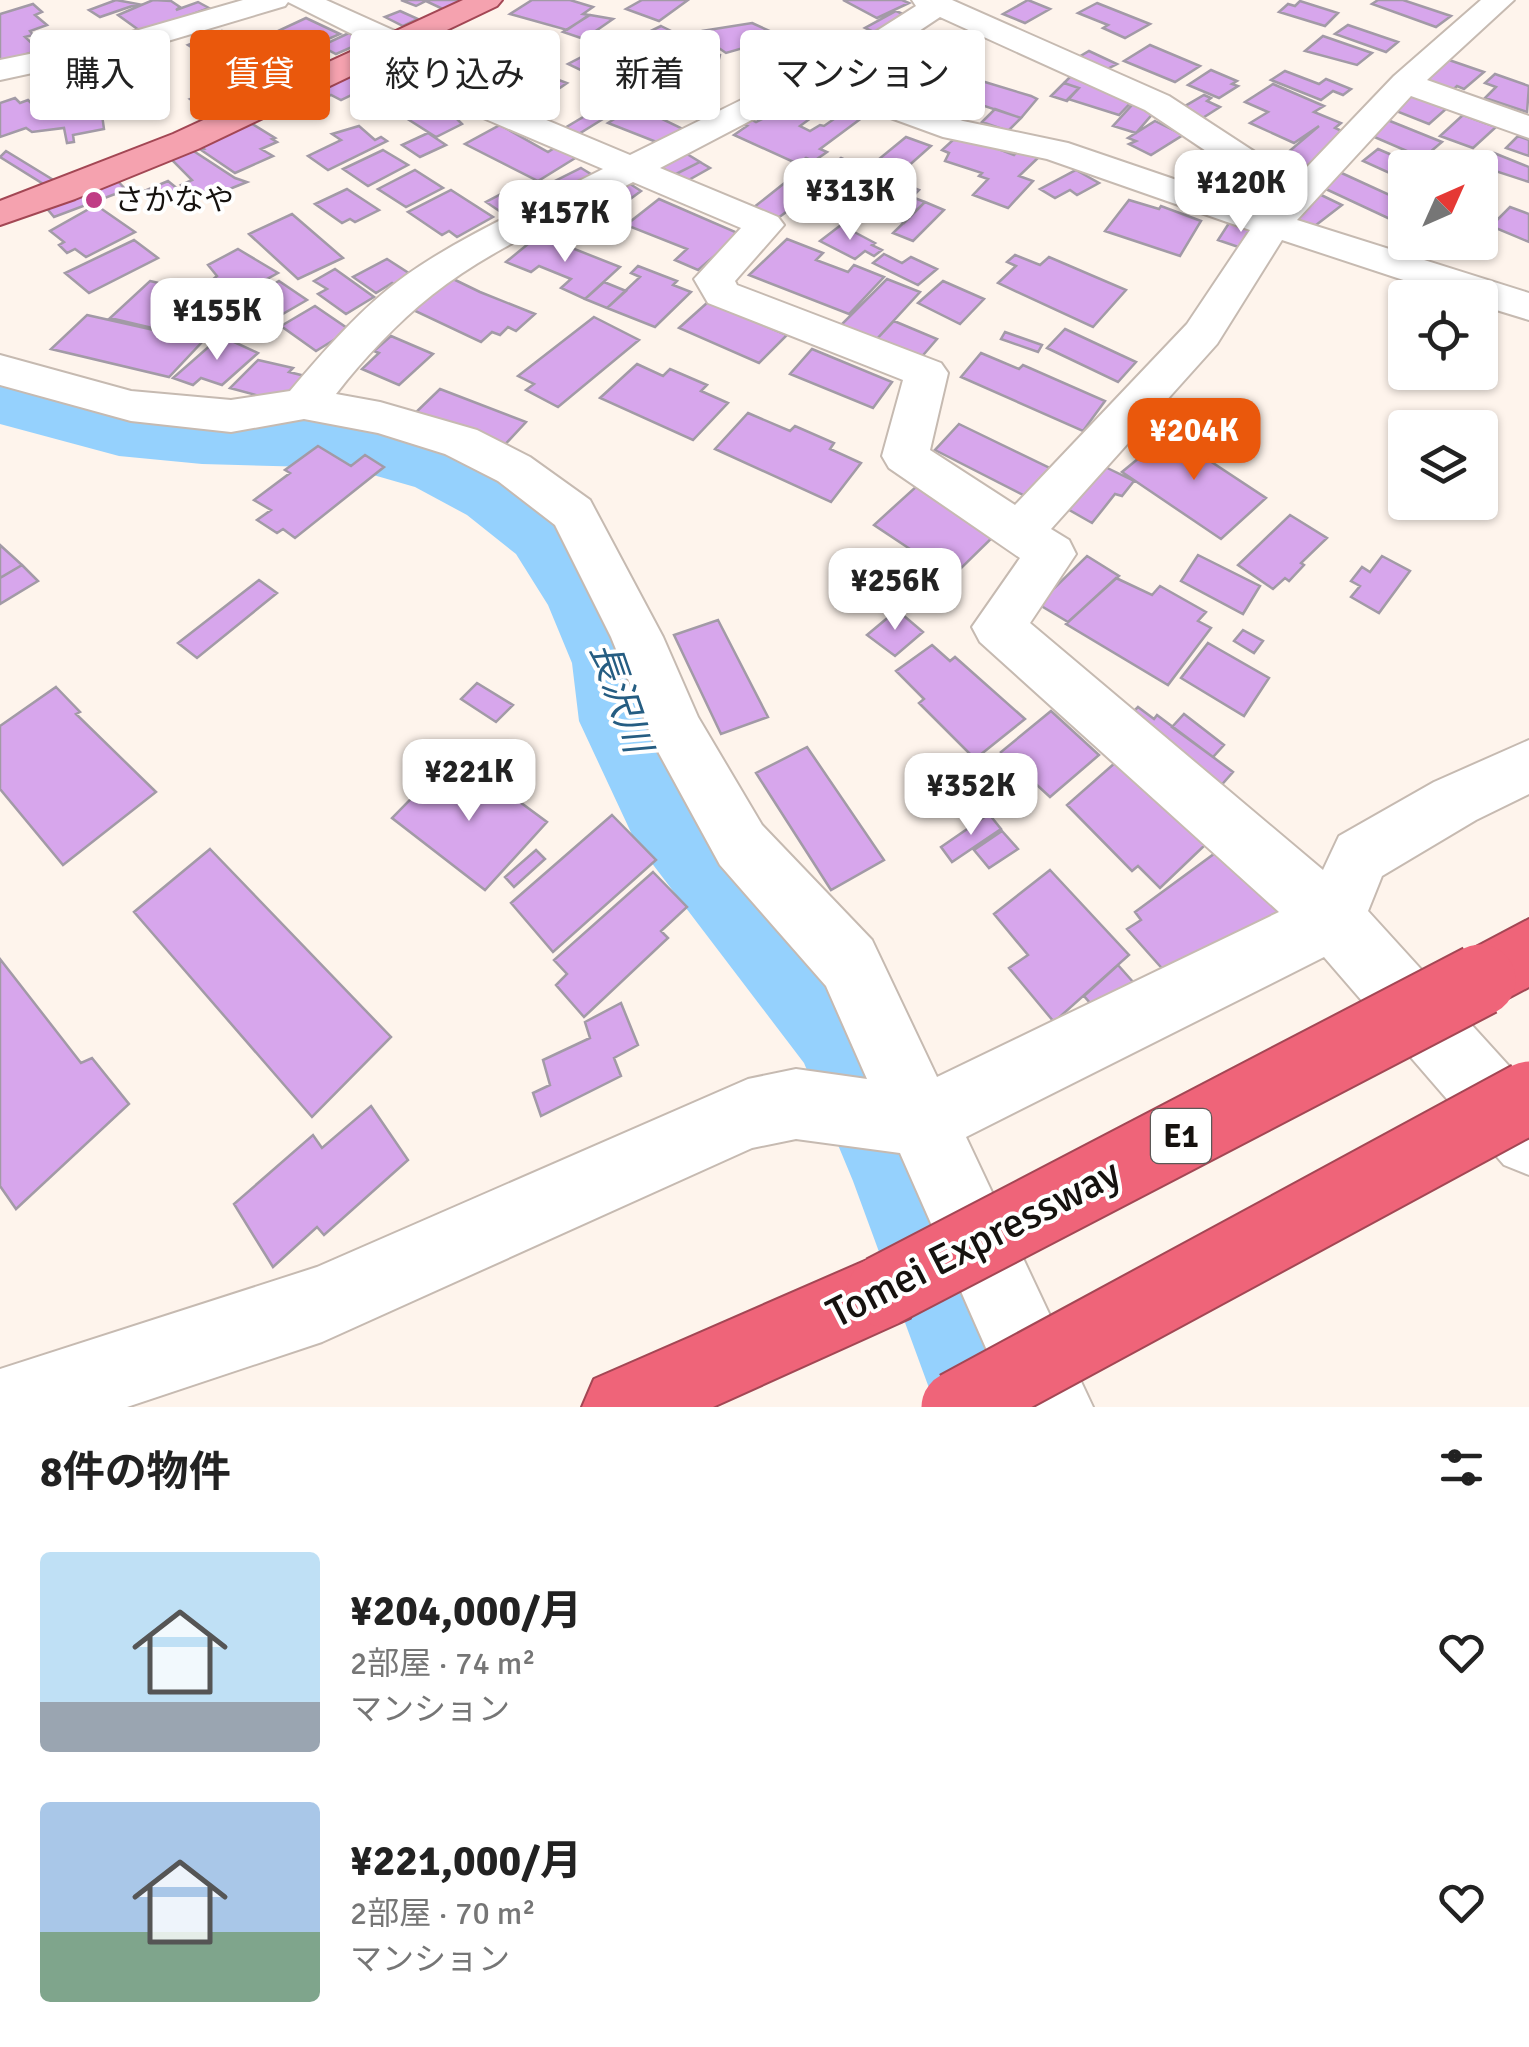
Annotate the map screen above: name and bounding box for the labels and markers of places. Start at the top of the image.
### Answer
pin: ¥120K [1171,150,1311,235]
pin: ¥313K [780,158,920,243]
pin: ¥157K [495,180,635,265]
place label: さかなや [114,182,234,219]
marker: さかなや [83,189,105,211]
pin: ¥155K [147,278,287,363]
pin: ¥204K [1124,398,1264,483]
pin: ¥256K [825,548,965,633]
pin: ¥221K [399,739,539,824]
pin: ¥352K [901,753,1041,838]

